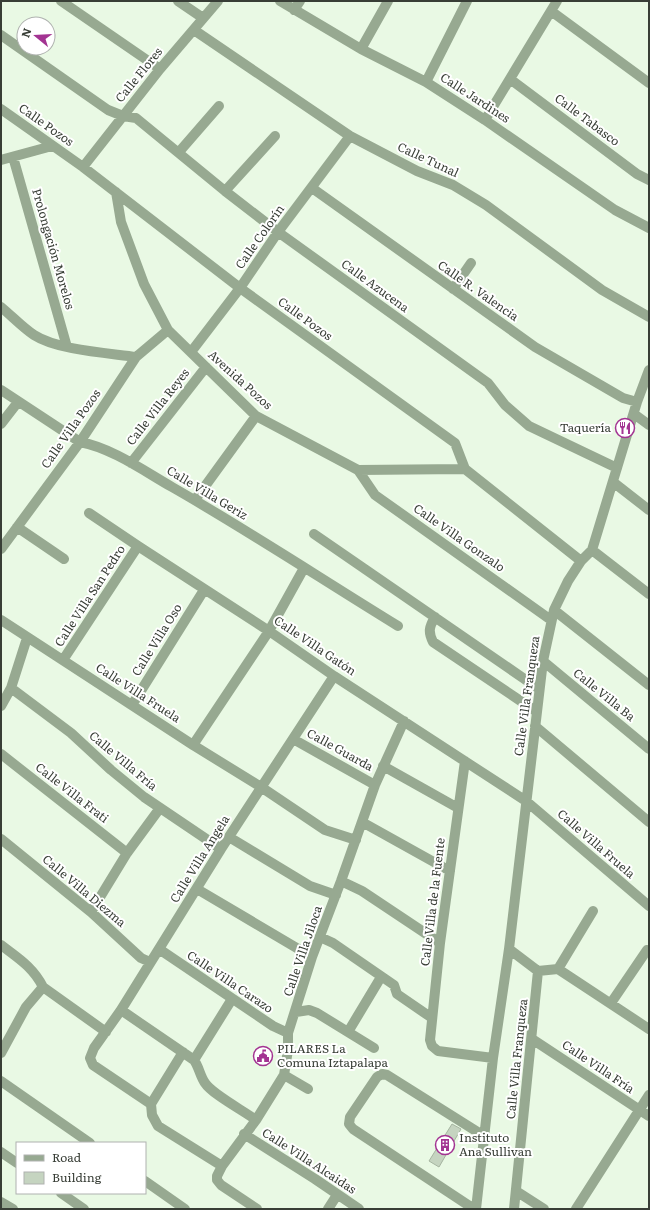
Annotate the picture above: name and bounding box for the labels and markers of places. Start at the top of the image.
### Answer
restaurant icon: Taquería [614,417,636,439]
place label: Taquería [560,418,612,436]
place label: PILARES La Comuna Iztapalapa [277,1039,388,1071]
public building icon: PILARES La Comuna Iztapalapa [252,1045,274,1067]
place label: Instituto Ana Sullivan [459,1128,532,1160]
building icon: Instituto Ana Sullivan [434,1134,456,1156]

